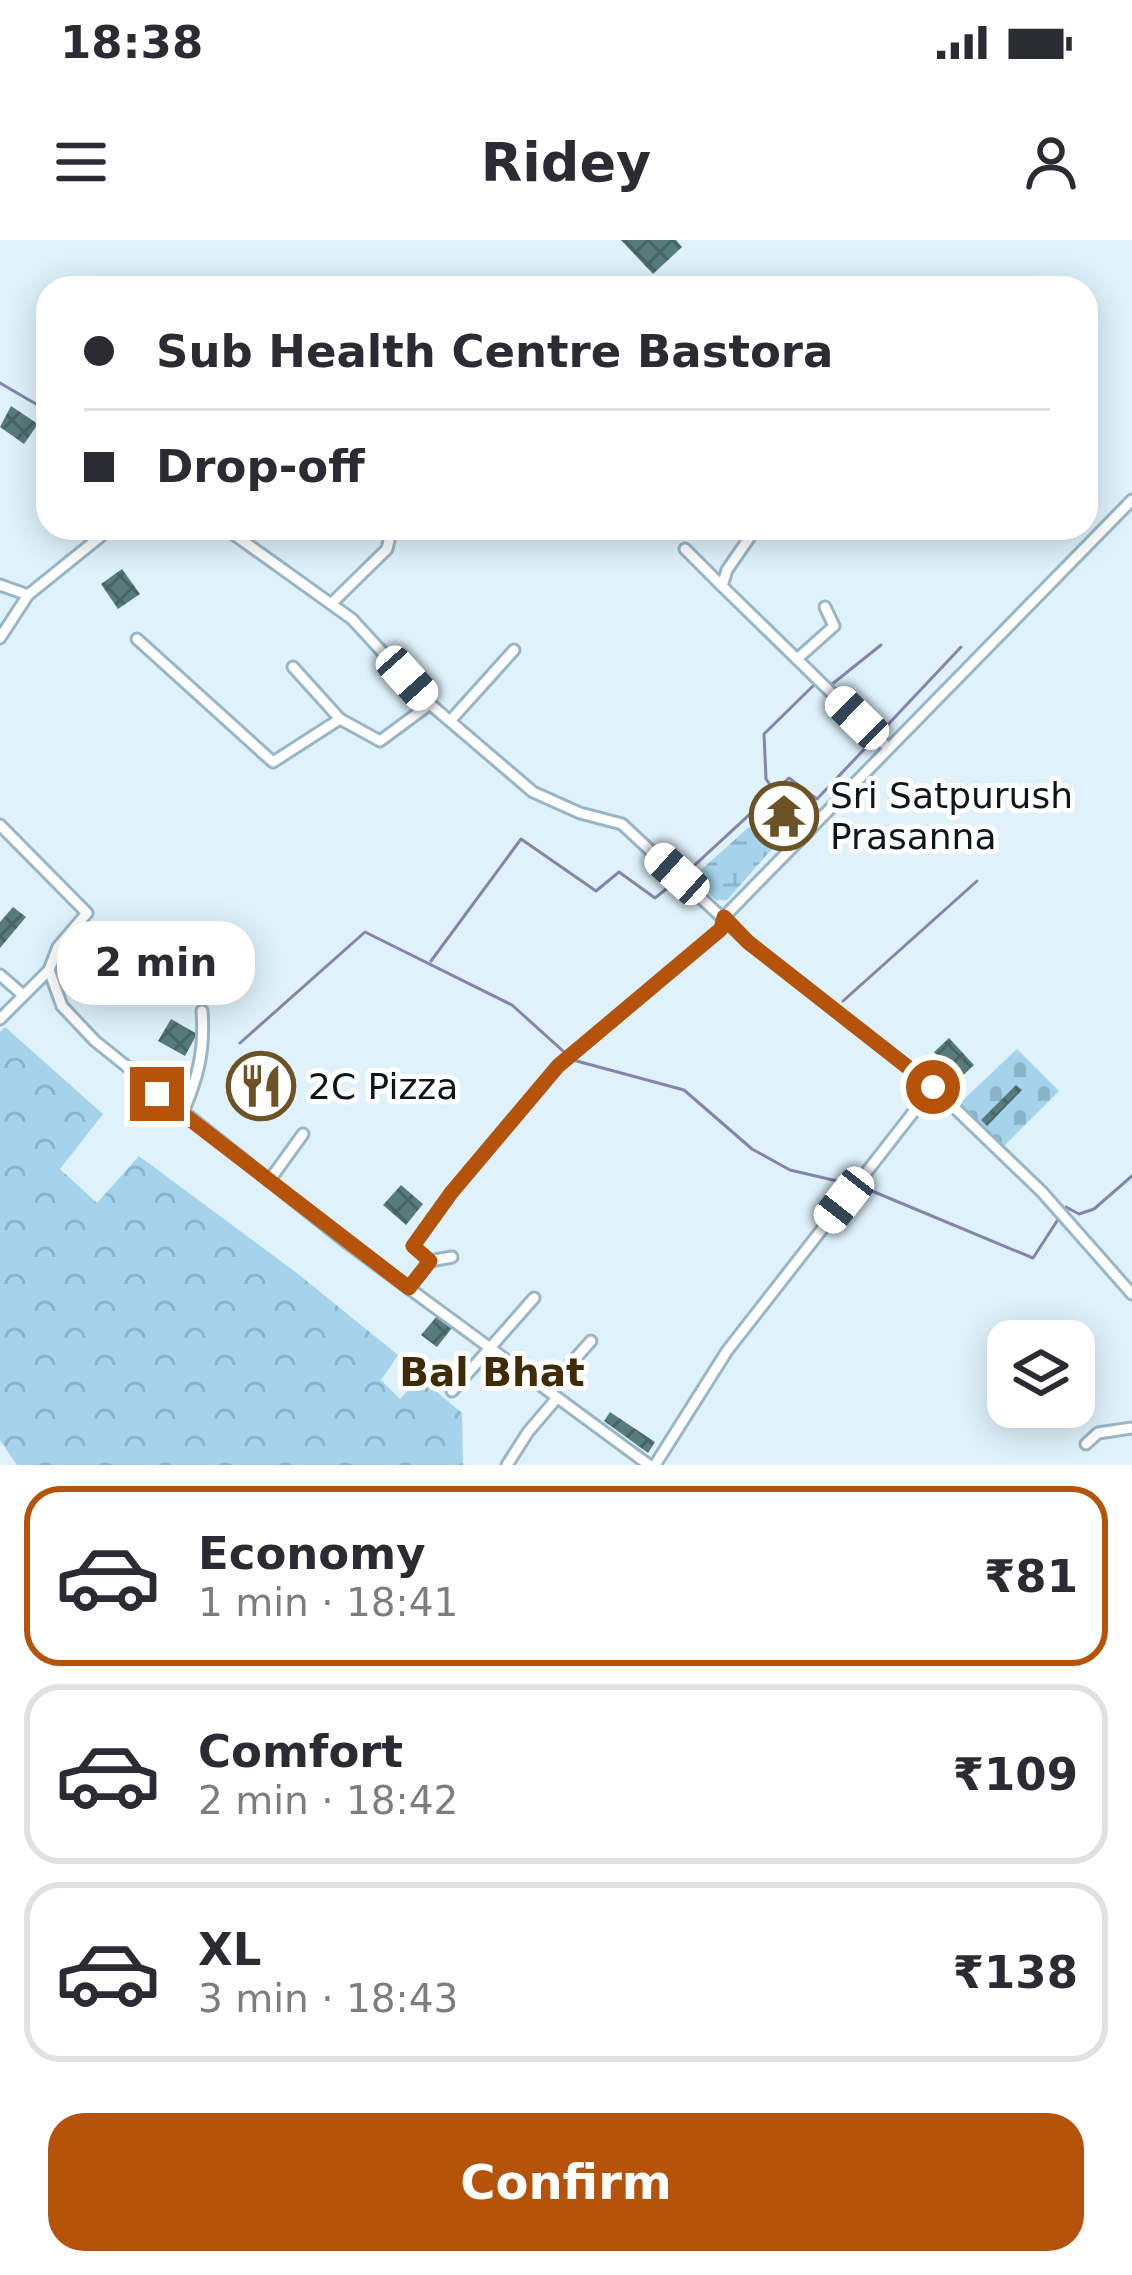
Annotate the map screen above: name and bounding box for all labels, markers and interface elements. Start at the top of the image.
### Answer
text: 18:38 [60,16,203,69]
icon: menu [48,129,114,195]
icon: person [1018,129,1084,195]
text: Ridey [481,131,651,194]
text: Sub Health Centre Bastora [156,325,833,378]
text: Drop-off [156,440,365,493]
car [370,639,444,717]
car [819,680,895,756]
place label: Sri Satpurush Prasanna [830,775,1073,857]
temple icon: Sri Satpurush Prasanna [749,781,819,851]
car [638,837,716,911]
callout: 2 min [58,920,256,1004]
text: 2 min [95,940,217,985]
restaurant icon: 2C Pizza [226,1051,296,1121]
route start [906,1060,960,1114]
place label: 2C Pizza [308,1066,458,1107]
route end [130,1067,184,1121]
car [808,1161,880,1239]
map controls [987,1320,1095,1428]
button: layers [987,1320,1095,1428]
district label: Bal Bhat [399,1350,585,1395]
icon: car [54,1522,162,1630]
text: Economy [198,1527,426,1580]
text: ₹81 [984,1550,1078,1603]
text: 1 min · 18:41 [198,1580,458,1625]
icon: car [54,1720,162,1828]
text: Comfort [198,1725,403,1778]
text: ₹109 [953,1748,1078,1801]
text: 2 min · 18:42 [198,1778,458,1823]
icon: car [54,1918,162,2026]
text: XL [198,1923,261,1976]
text: ₹138 [953,1946,1078,1999]
text: 3 min · 18:43 [198,1976,458,2021]
button: Confirm [48,2113,1084,2251]

